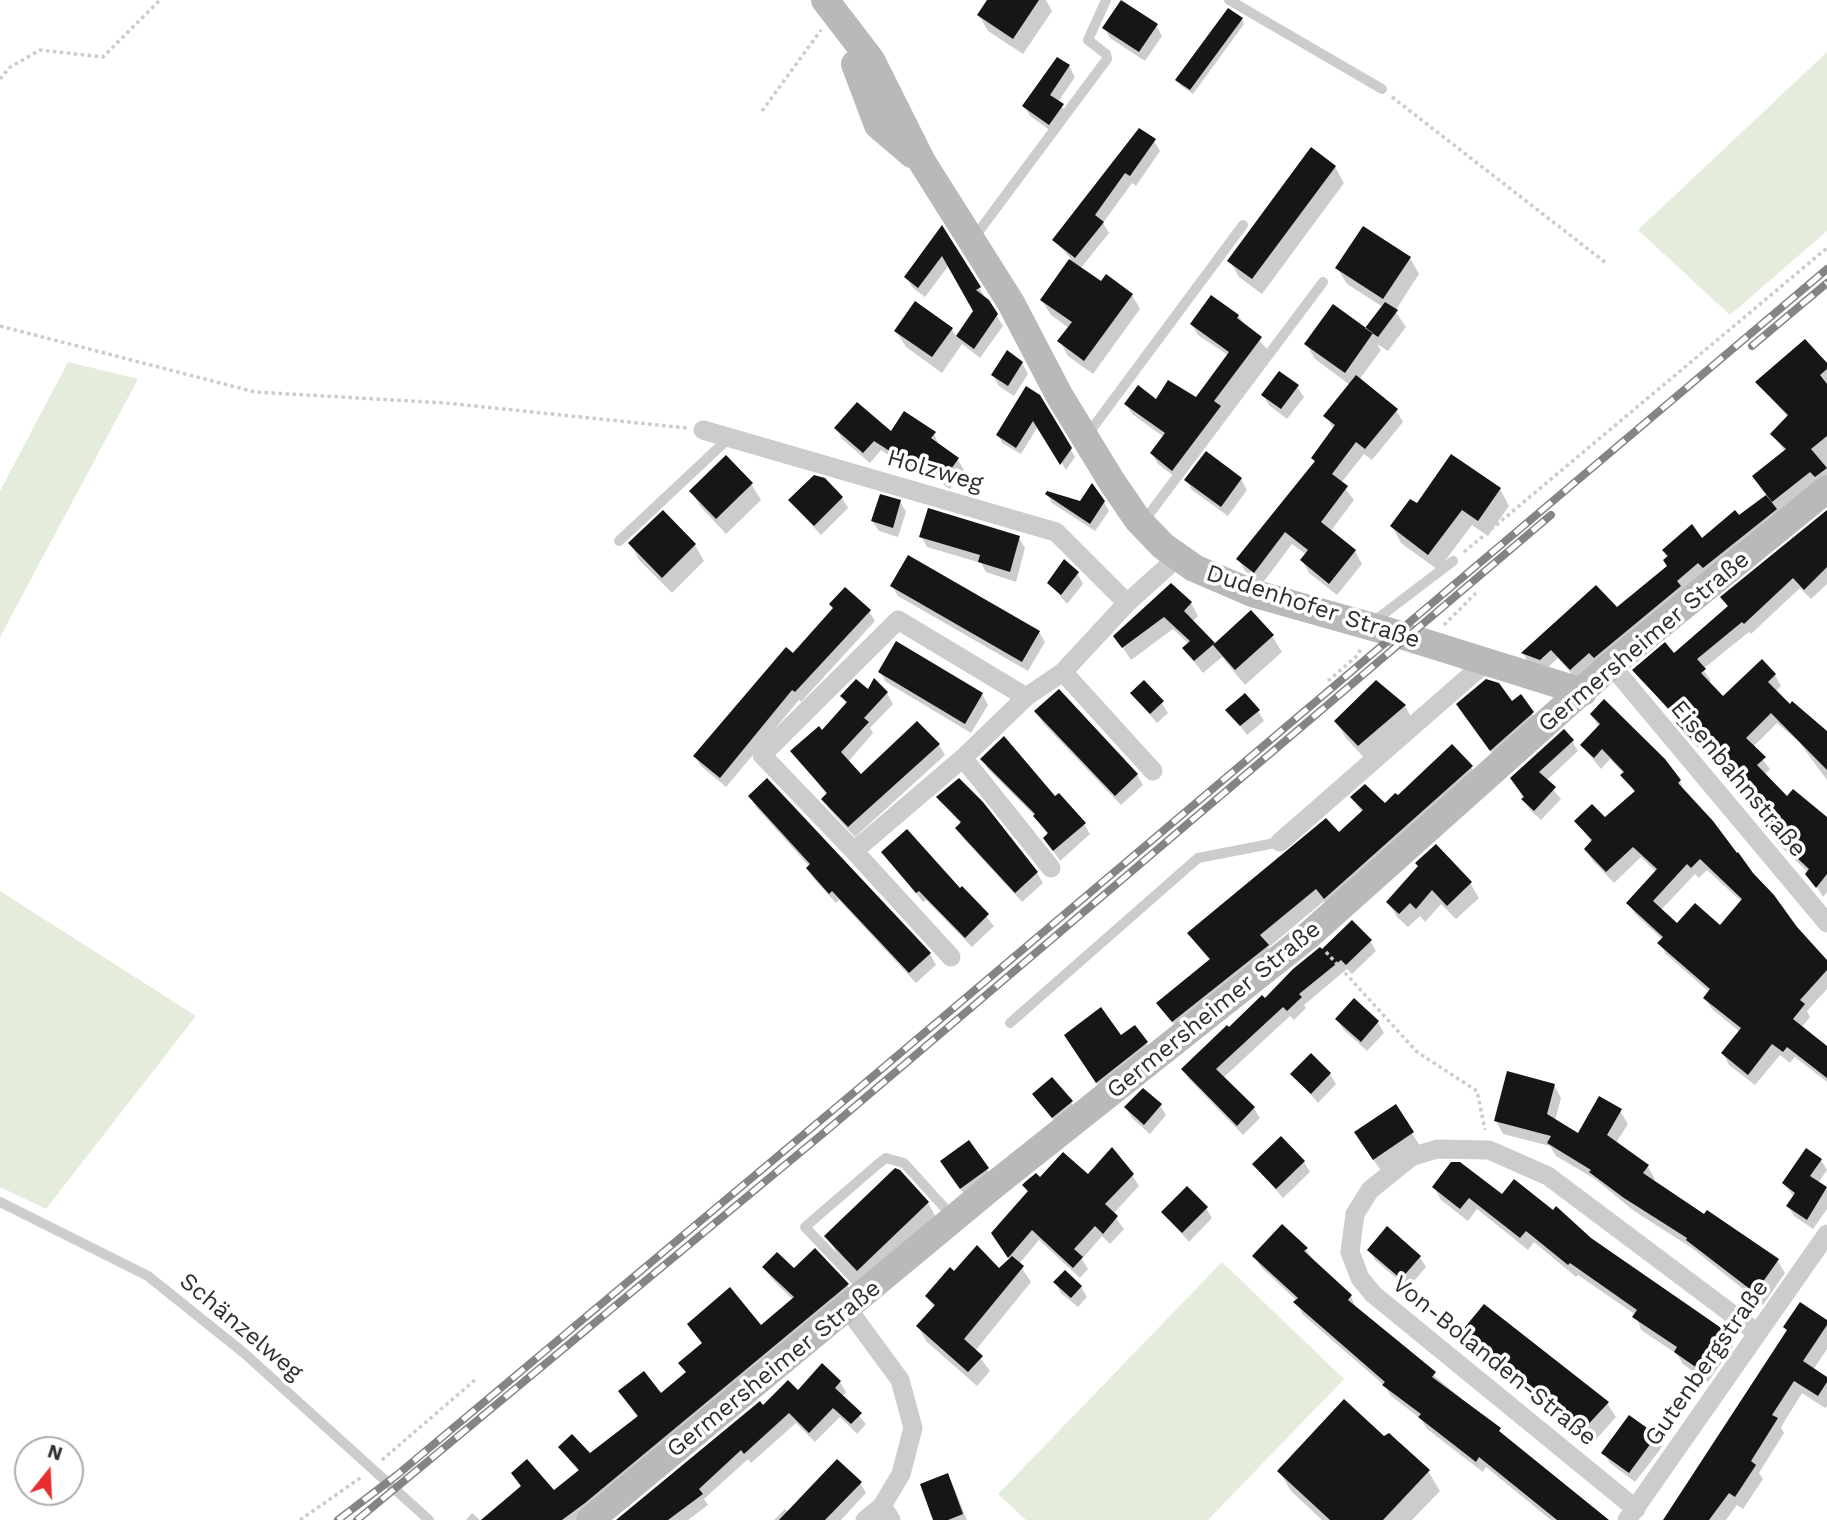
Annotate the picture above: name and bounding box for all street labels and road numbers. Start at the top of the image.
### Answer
street label: Holzweg [884,444,986,498]
street label: Germersheimer Straße [1533,545,1755,739]
street label: Dudenhofer Straße [1203,559,1423,655]
street label: Eisenbahnstraße [1664,695,1812,863]
street label: Germersheimer Straße [1101,915,1327,1105]
street label: Schänzelweg [174,1267,308,1387]
street label: Von-Bolanden-Straße [1386,1270,1602,1452]
street label: Germersheimer Straße [661,1274,887,1464]
street label: Gutenbergstraße [1639,1274,1775,1452]

